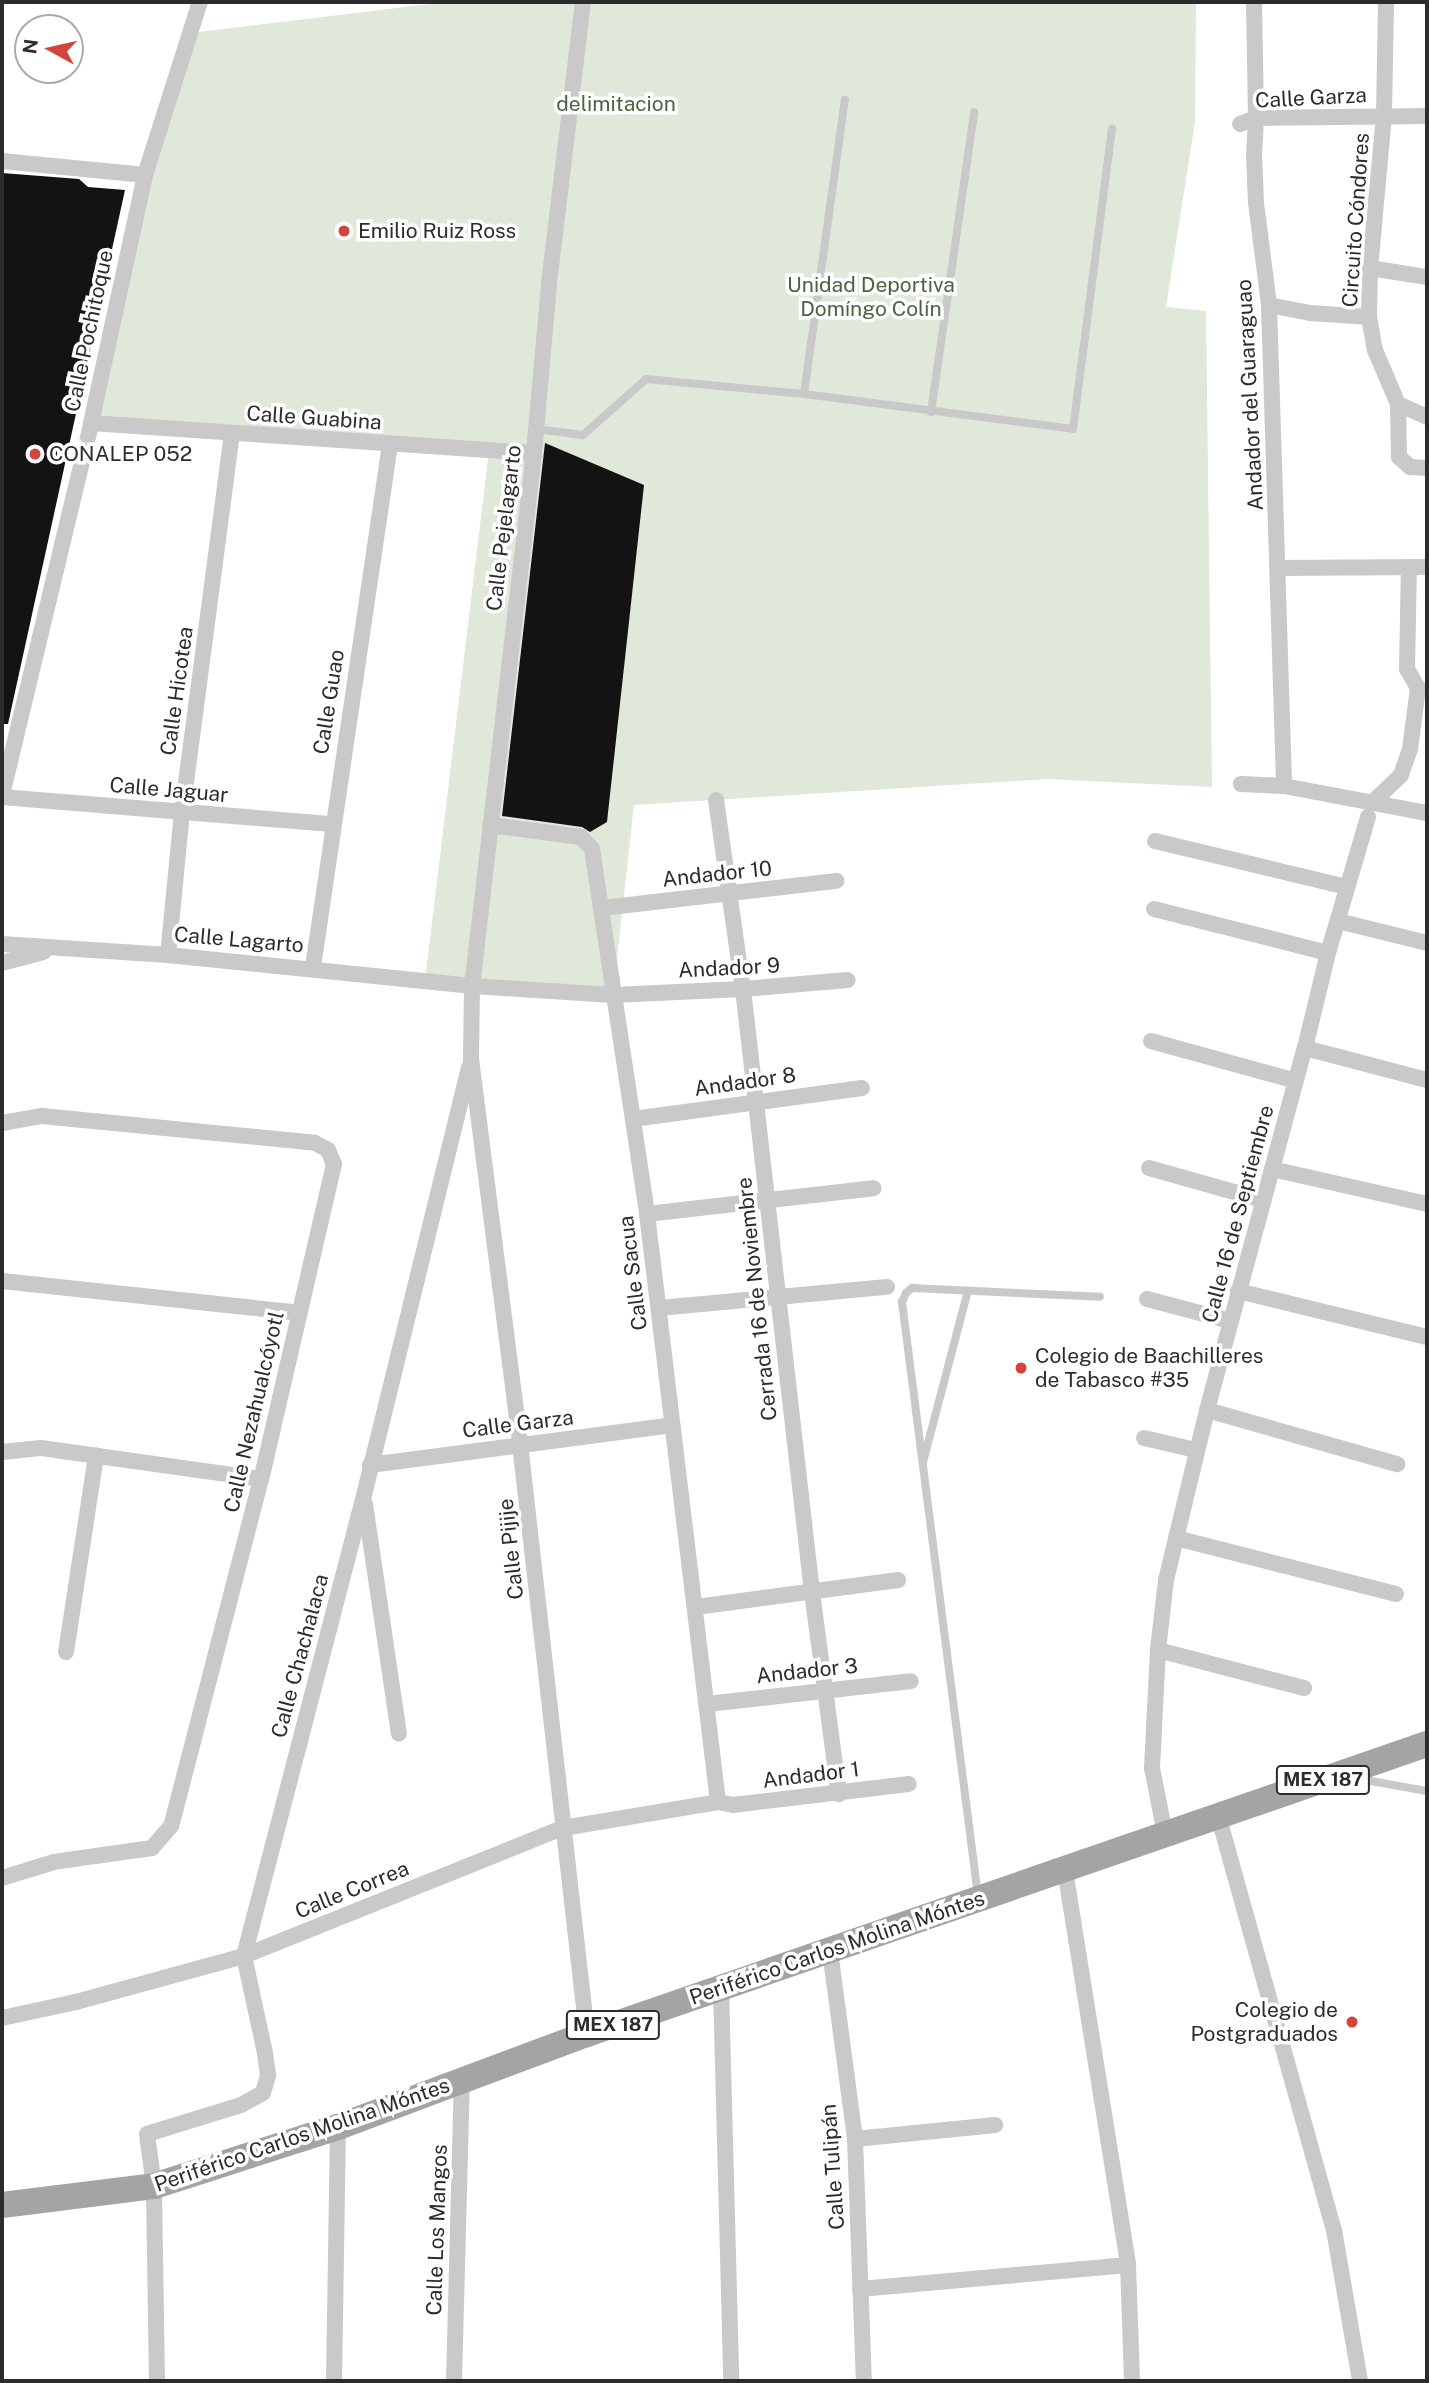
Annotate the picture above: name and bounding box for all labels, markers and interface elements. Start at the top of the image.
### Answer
north arrow [14,14,84,84]
text: N [18,37,42,55]
street label: Calle Garza [1254,82,1368,114]
park label: delimitacion [556,91,676,117]
street label: Circuito Cóndores [1337,132,1375,308]
place label: Emilio Ruiz Ross [358,218,516,244]
marker: Emilio Ruiz Ross [336,223,352,239]
street label: Calle Pochitoque [60,248,118,414]
park label: Unidad Deportiva Domíngo Colín [787,272,955,322]
street label: Andador del Guaraguao [1231,279,1269,511]
street label: Calle Guabina [246,401,382,435]
place label: CONALEP 052 [49,441,192,467]
street label: Calle Pejelagarto [481,443,527,613]
marker: CONALEP 052 [27,446,43,462]
street label: Calle Hicotea [155,625,199,757]
street label: Calle Guao [308,648,350,756]
street label: Calle Jaguar [108,772,230,808]
street label: Andador 10 [661,856,773,892]
street label: Calle Lagarto [173,922,305,958]
street label: Andador 9 [677,953,781,983]
street label: Andador 8 [693,1062,797,1102]
street label: Calle 16 de Septiembre [1197,1102,1279,1326]
street label: Cerrada 16 de Noviembre [732,1176,782,1422]
street label: Calle Sacua [613,1214,653,1332]
street label: Calle Nezahualcóyotl [219,1309,289,1515]
place label: Colegio de Baachilleres de Tabasco #35 [1035,1343,1264,1393]
marker: Colegio de Baachilleres de Tabasco #35 [1013,1360,1029,1376]
street label: Calle Garza [461,1405,575,1443]
street label: Calle Pijije [493,1497,529,1601]
street label: Calle Chachalaca [266,1571,334,1741]
street label: Andador 3 [755,1653,859,1689]
street label: Andador 1 [761,1757,861,1793]
road number: MEX 187 [1276,1764,1370,1796]
street label: Calle Correa [291,1856,413,1924]
street label: Periférico Carlos Molina Móntes [686,1885,988,2011]
place label: Colegio de Postgraduados [1190,1997,1338,2047]
road number: MEX 187 [566,2010,660,2040]
marker: Colegio de Postgraduados [1344,2014,1360,2030]
street label: Periférico Carlos Molina Móntes [151,2072,453,2198]
street label: Calle Tulipán [816,2103,850,2231]
street label: Calle Los Mangos [421,2144,453,2316]

